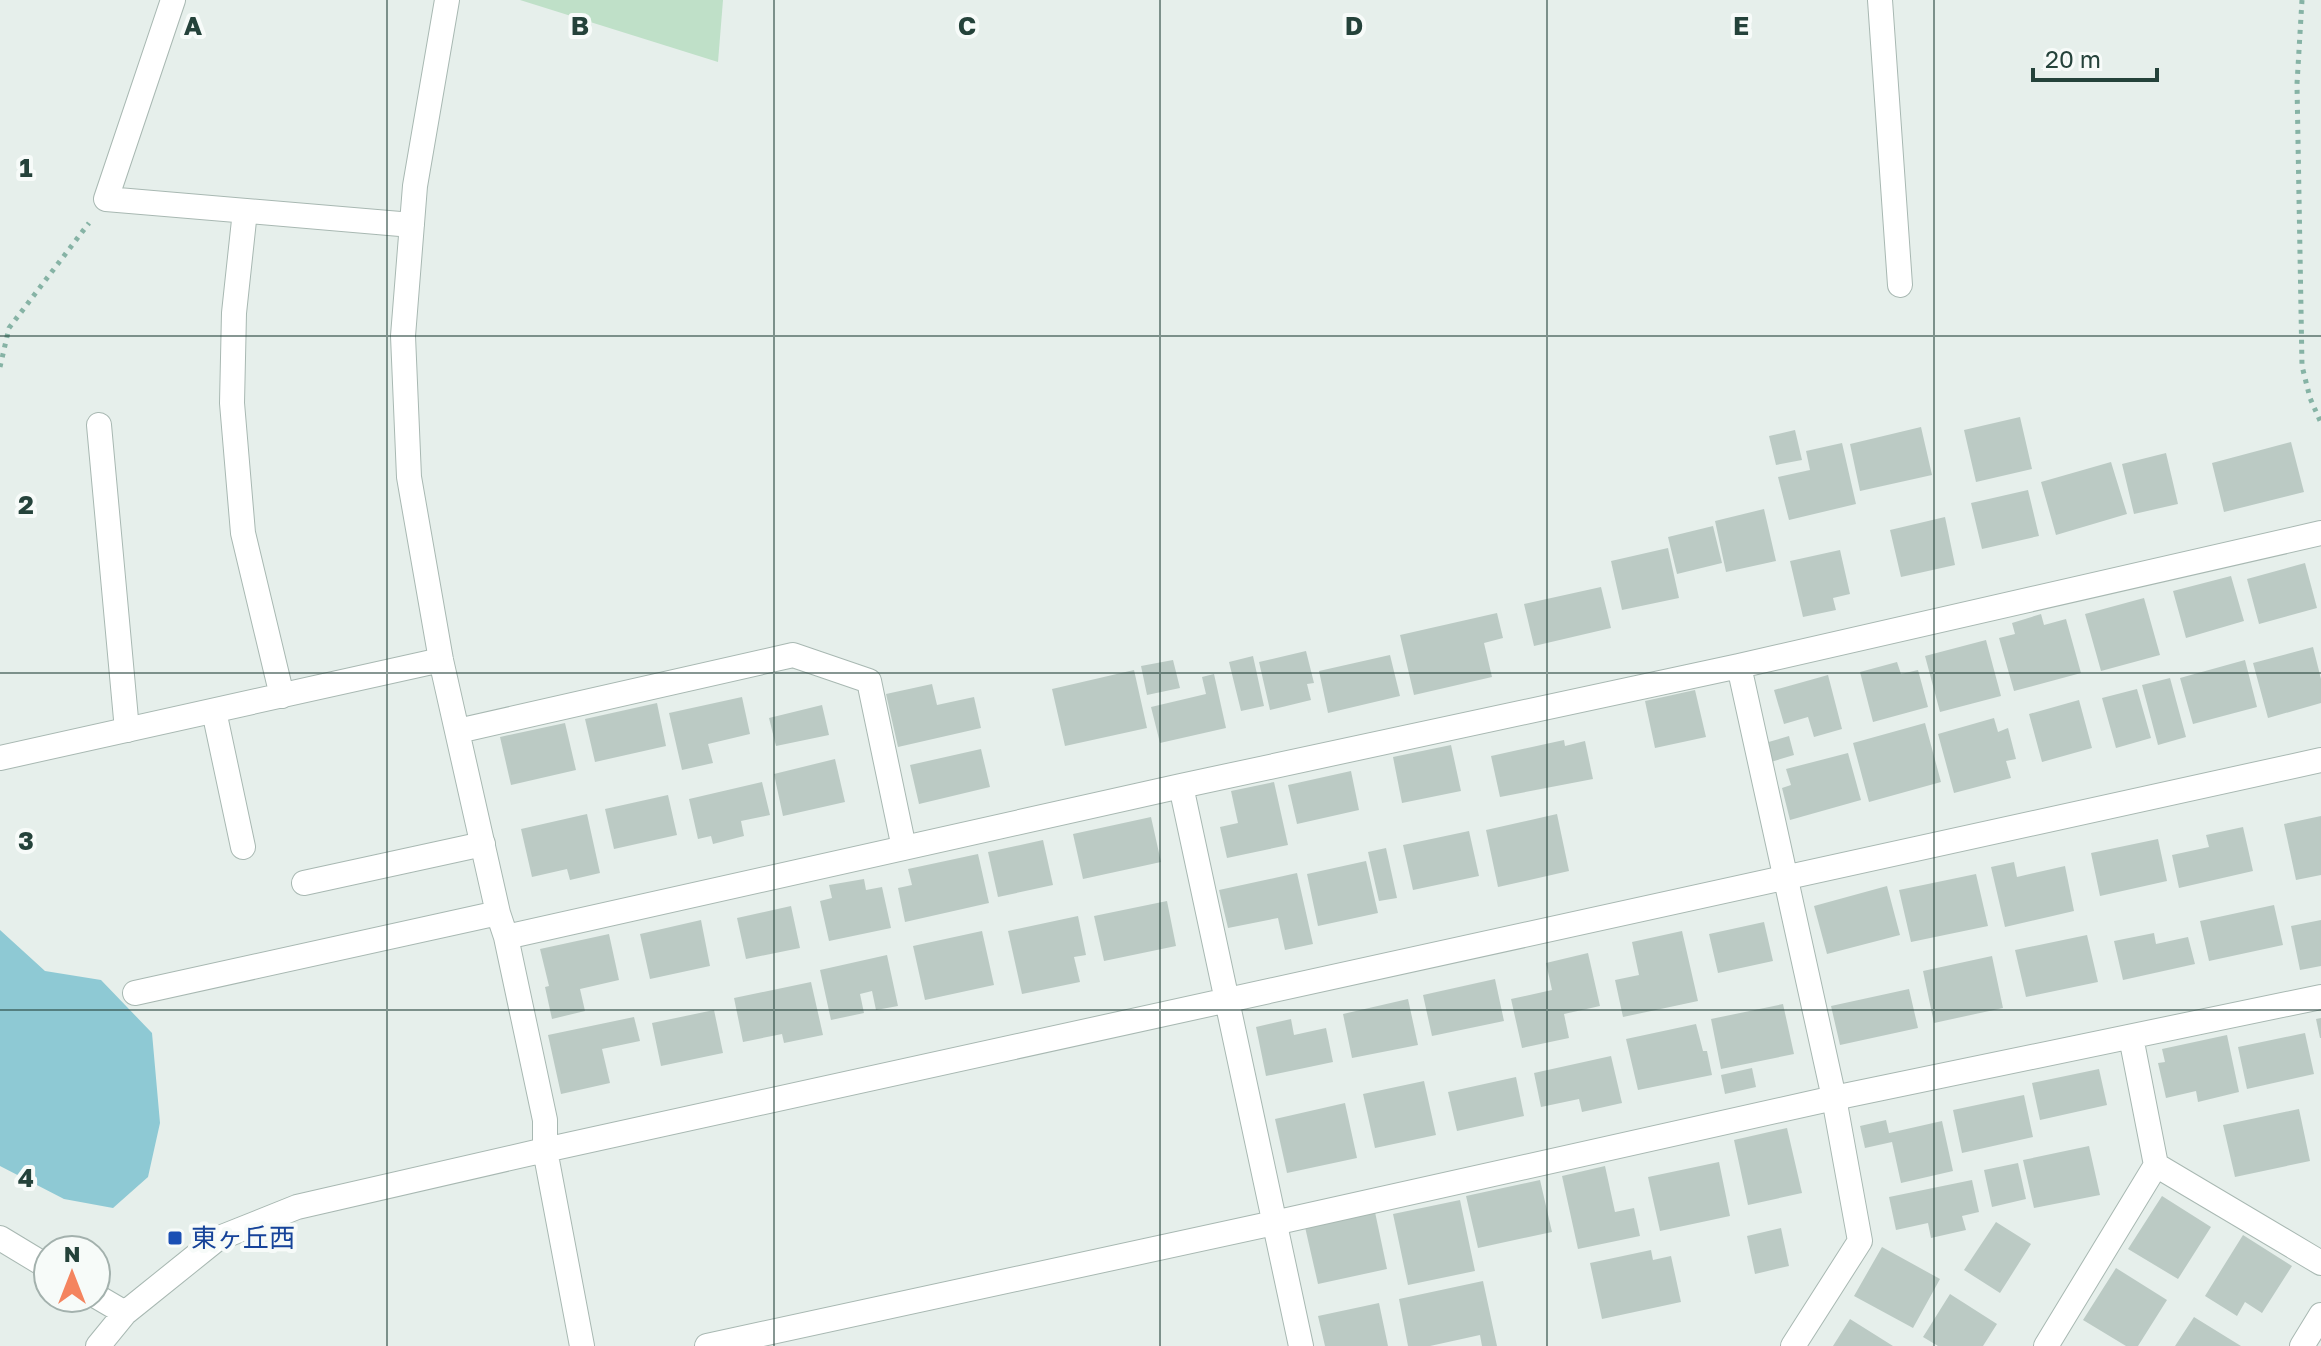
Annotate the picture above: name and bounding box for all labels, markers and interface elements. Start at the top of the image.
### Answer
text: A [184,10,203,41]
text: B [571,10,589,41]
text: C [958,10,976,41]
text: D [1345,10,1363,41]
text: E [1733,10,1749,41]
scale bar [2033,32,2157,82]
text: 20 m [2045,44,2101,73]
text: 1 [19,152,33,183]
text: 2 [18,489,34,520]
text: 3 [18,825,34,856]
text: 4 [18,1162,34,1193]
place label: 東ヶ丘西 [191,1222,295,1253]
marker: 東ヶ丘西 [166,1229,184,1247]
north arrow [32,1234,112,1314]
text: N [64,1240,80,1267]

